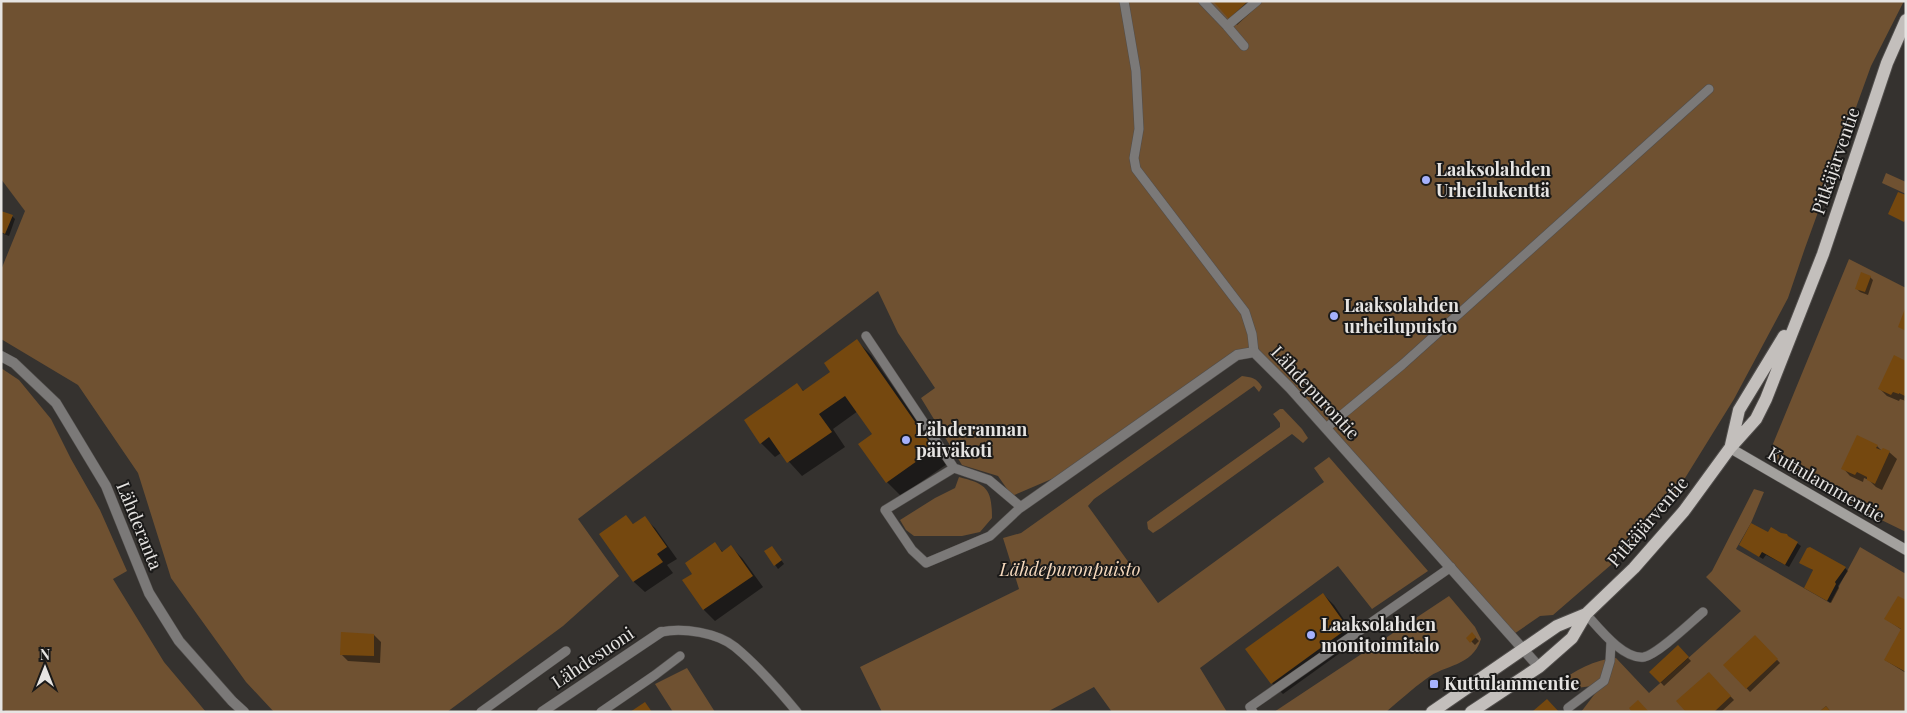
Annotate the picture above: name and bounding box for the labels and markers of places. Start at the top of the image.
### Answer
place label: Laaksolahden Urheilukenttä [1436,157,1551,202]
marker: Laaksolahden Urheilukenttä [1420,174,1432,186]
place label: Laaksolahden urheilupuisto [1344,293,1459,338]
marker: Laaksolahden urheilupuisto [1328,310,1340,322]
place label: Lähderannan päiväkoti [916,417,1027,462]
marker: Lähderannan päiväkoti [900,434,912,446]
place label: Laaksolahden monitoimitalo [1321,612,1440,657]
marker: Laaksolahden monitoimitalo [1305,629,1317,641]
place label: Kuttulammentie [1444,671,1579,695]
marker: Kuttulammentie [1428,678,1440,690]

